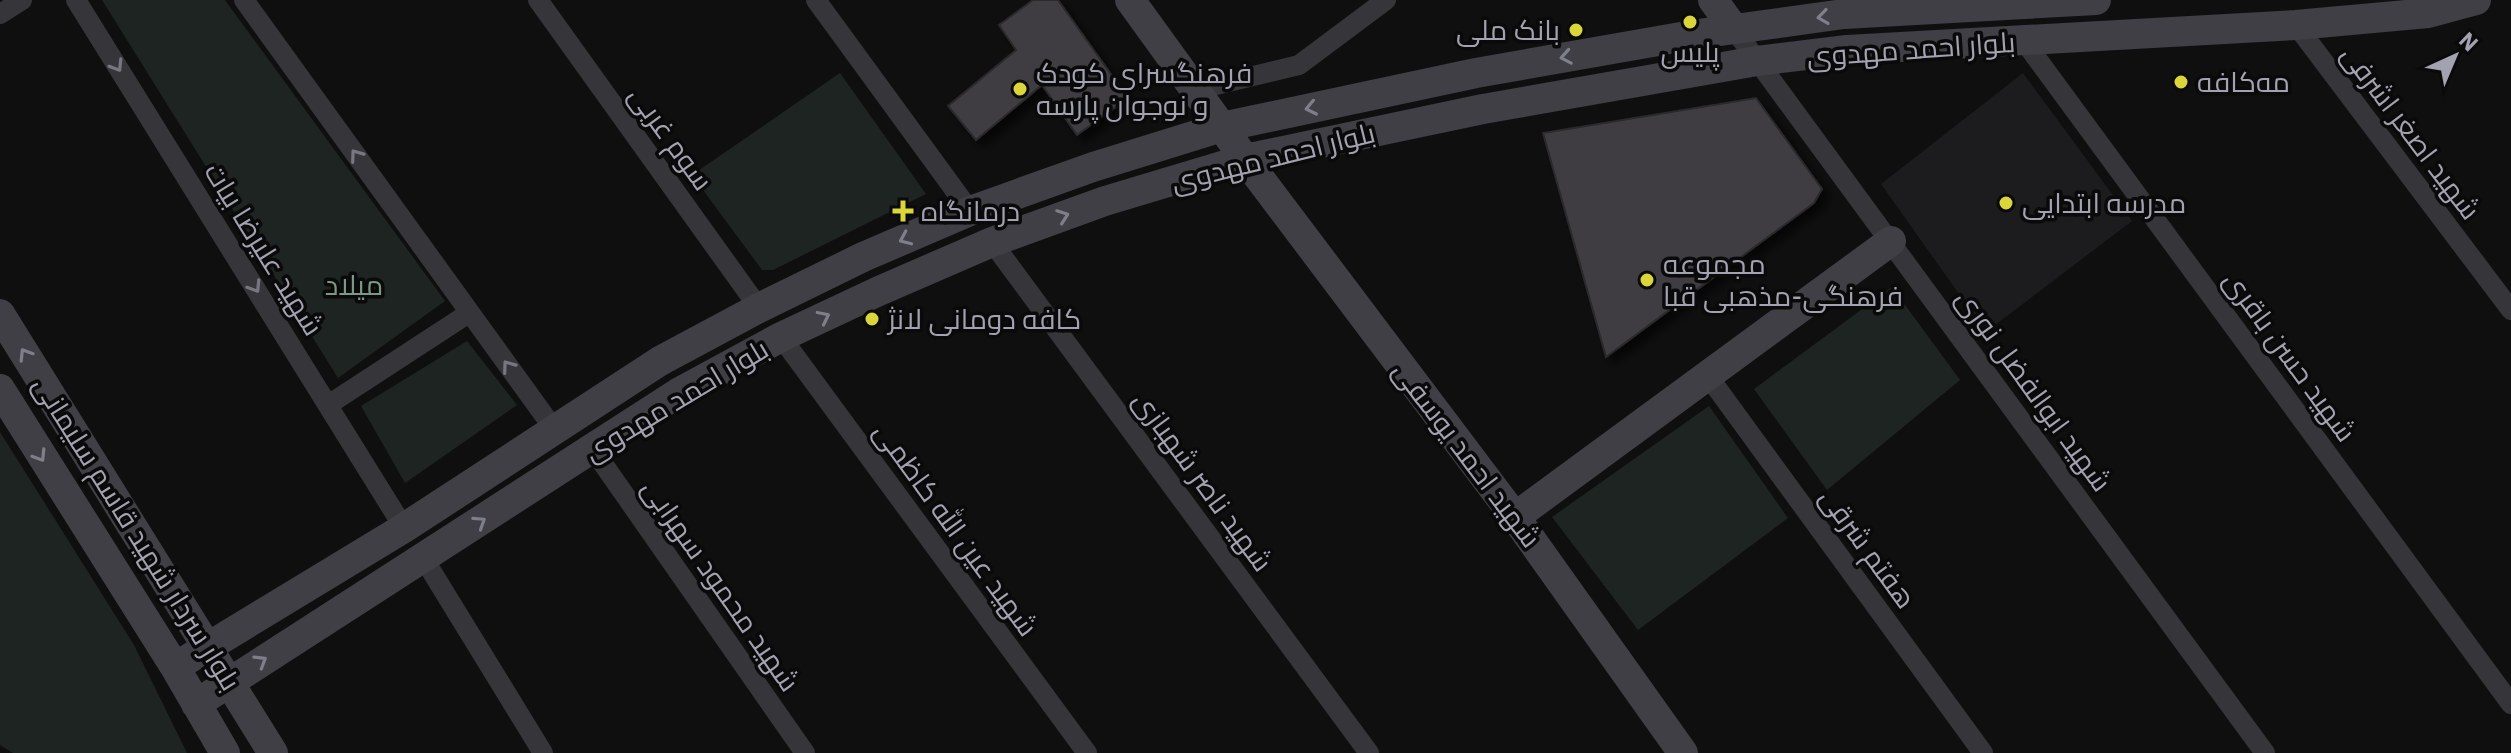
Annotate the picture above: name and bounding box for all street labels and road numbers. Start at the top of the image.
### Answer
street label: بلوار احمد مهدوی [1805,23,2017,74]
street label: شهید اصغر اشرفی [2334,37,2489,227]
street label: سوم غربی [619,78,722,199]
street label: بلوار احمد مهدوی [1167,113,1379,200]
street label: شهید علیرضا بیات [196,155,332,342]
street label: شهید حسن باقری [2216,263,2365,449]
street label: شهید ابوالفضل نوری [1948,281,2120,498]
street label: بلوار احمد مهدوی [577,330,775,469]
street label: شهید احمد یوسفی [1385,353,1550,554]
street label: بلوار سردار شهید قاسم سلیمانی [24,369,250,698]
street label: شهید ناصر شهبازی [1125,383,1281,578]
street label: شهید عین الله کاظمی [866,414,1047,643]
street label: شهید محمود سهرابی [634,471,809,698]
street label: هفتم شرقی [1810,480,1925,617]

